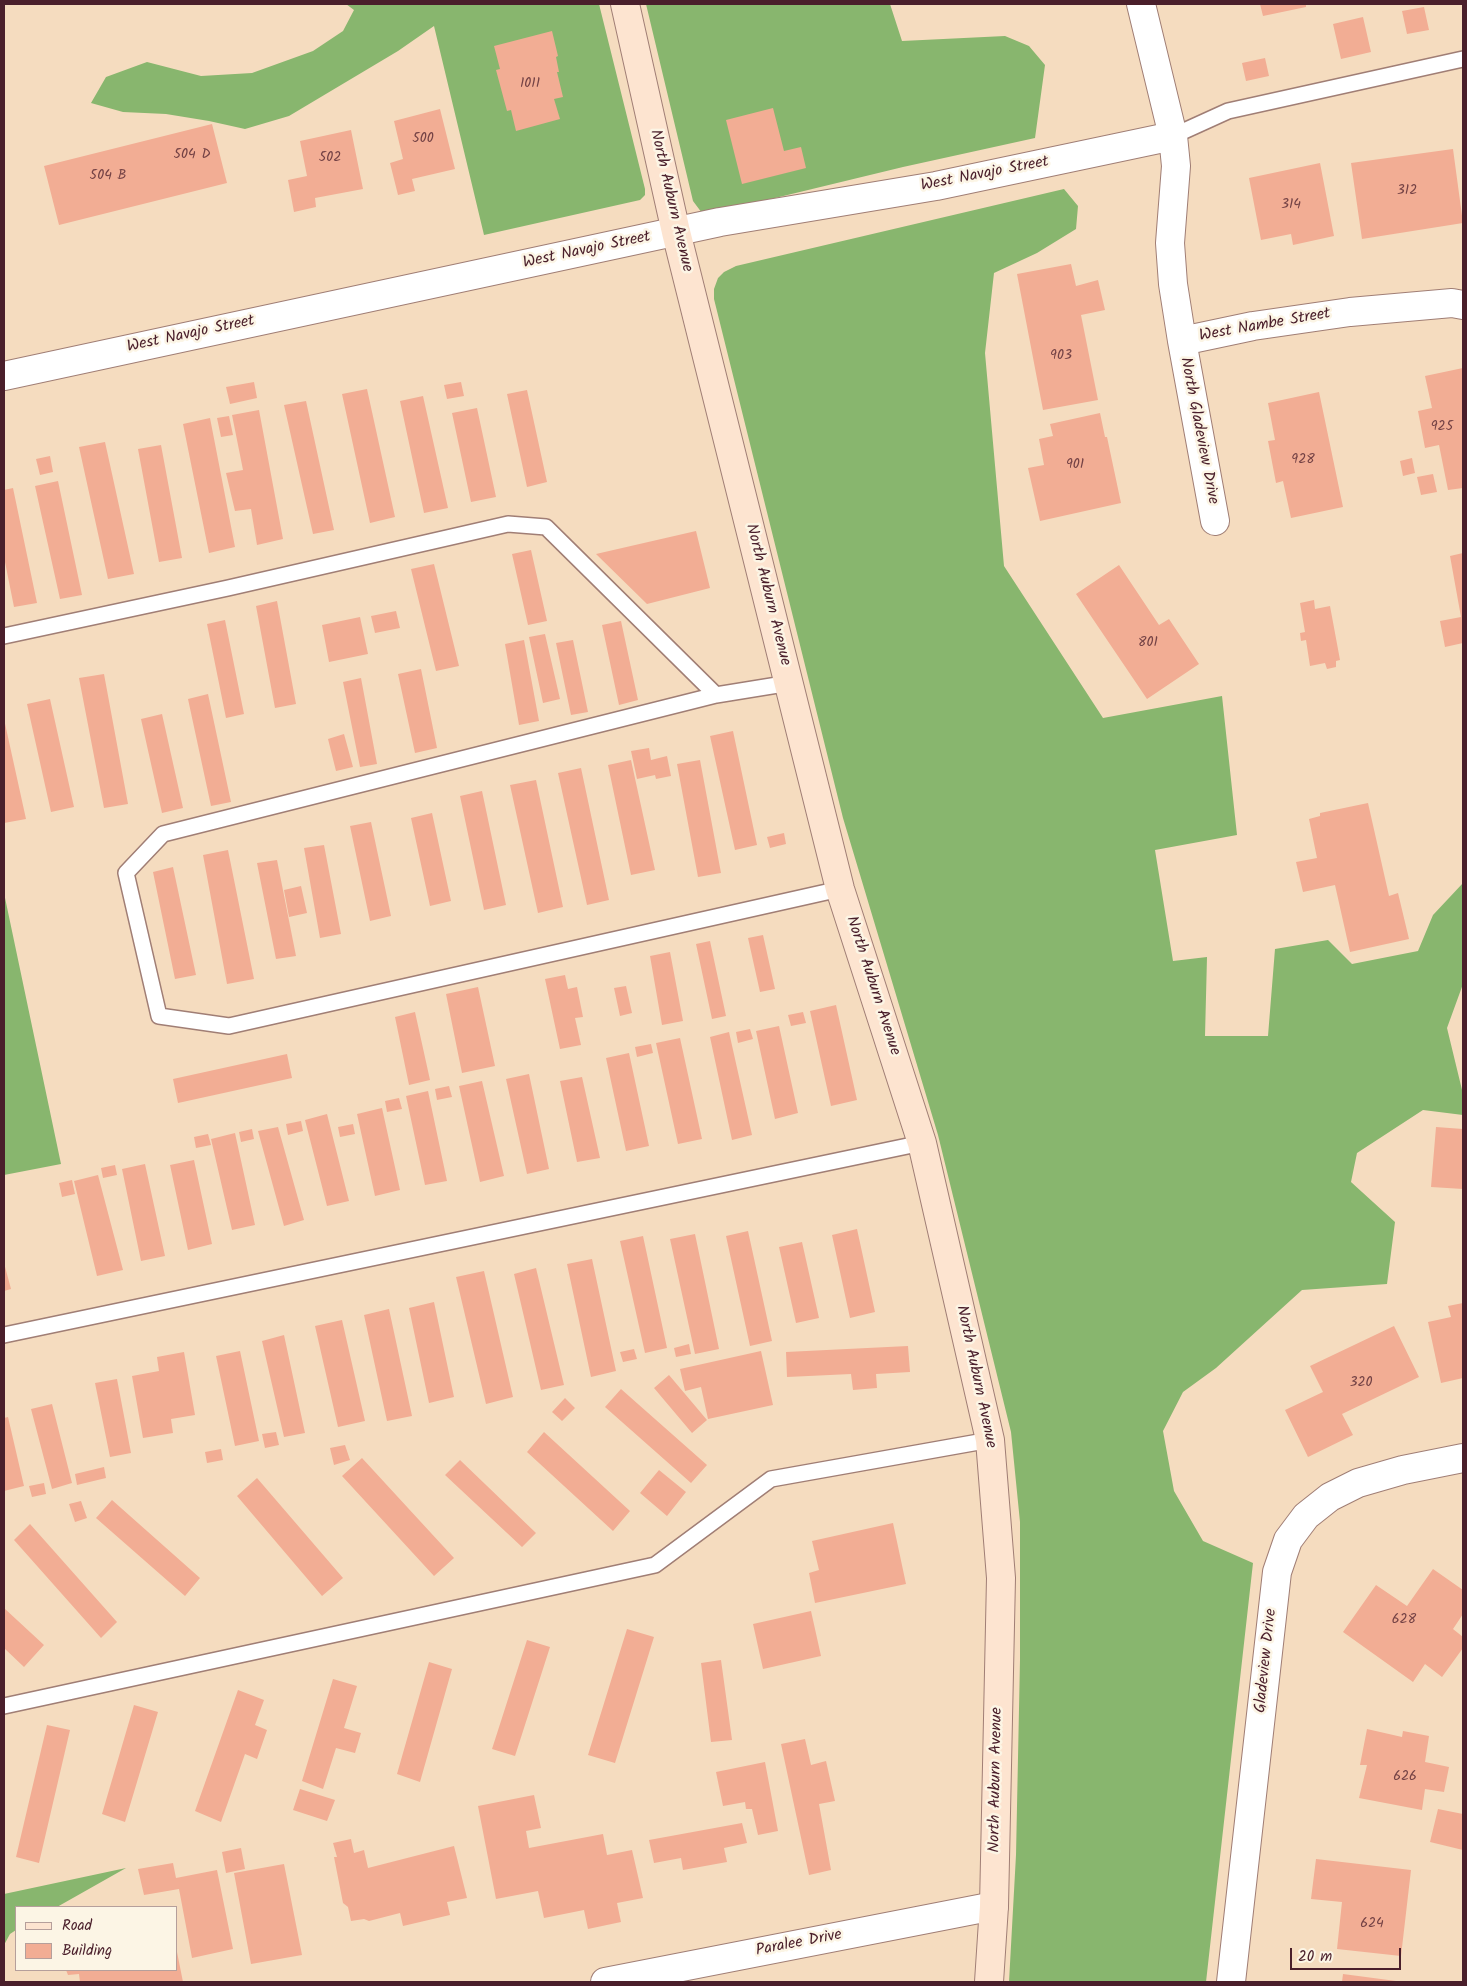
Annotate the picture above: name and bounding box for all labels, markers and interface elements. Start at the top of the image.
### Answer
house number: 1011 [520,77,540,93]
street label: North Auburn Avenue [644,128,696,274]
house number: 500 [412,132,434,148]
house number: 504 D [174,148,210,164]
house number: 502 [319,151,341,167]
street label: West Navajo Street [919,153,1051,197]
house number: 504 B [90,169,126,185]
house number: 312 [1397,184,1417,200]
house number: 314 [1281,198,1301,214]
street label: West Navajo Street [521,228,653,274]
street label: West Nambe Street [1198,305,1332,347]
street label: West Navajo Street [125,312,257,358]
house number: 903 [1050,349,1072,365]
street label: North Gladeview Drive [1174,356,1222,506]
house number: 925 [1431,420,1453,436]
house number: 928 [1291,453,1315,469]
house number: 901 [1066,458,1084,474]
street label: North Auburn Avenue [740,522,794,668]
house number: 801 [1138,636,1158,652]
street label: North Auburn Avenue [840,914,904,1058]
street label: North Auburn Avenue [950,1304,1000,1450]
house number: 320 [1349,1376,1373,1392]
street label: Gladeview Drive [1252,1608,1282,1714]
house number: 628 [1392,1613,1416,1629]
street label: North Auburn Avenue [986,1707,1008,1853]
house number: 626 [1393,1770,1417,1786]
legend [15,1906,178,1971]
text: Road [62,1914,92,1938]
house number: 624 [1360,1917,1384,1933]
street label: Paralee Drive [754,1926,844,1962]
scale bar [1292,1938,1403,1970]
text: Building [62,1939,112,1963]
text: 20 m [1298,1945,1332,1969]

